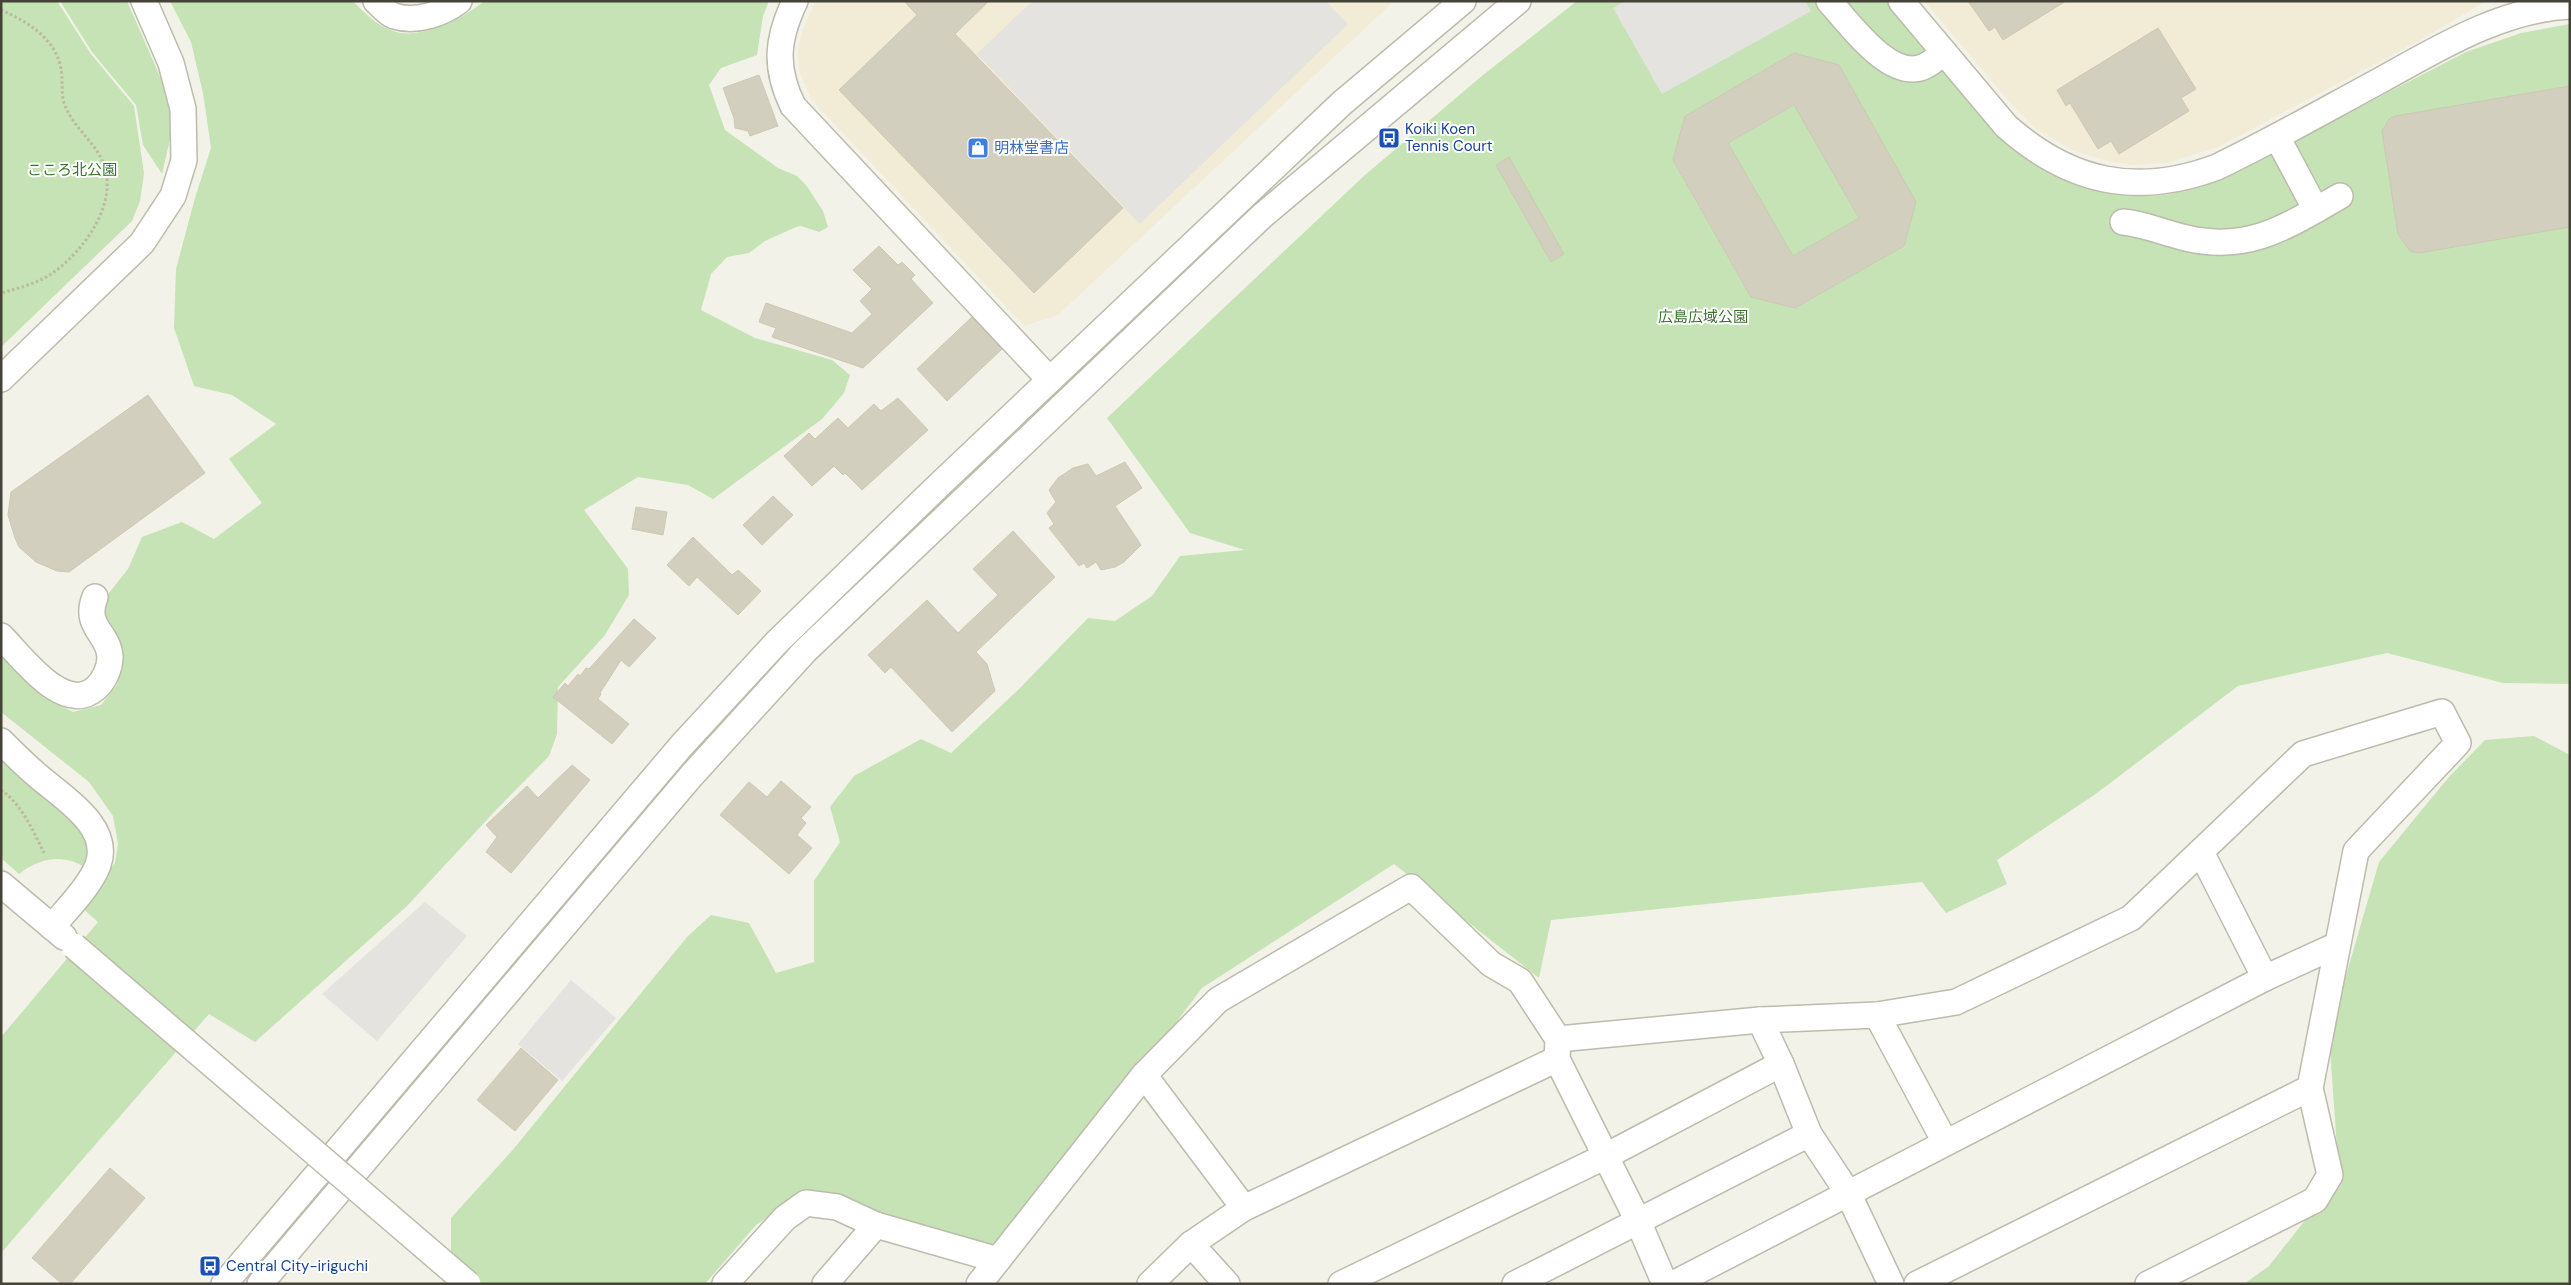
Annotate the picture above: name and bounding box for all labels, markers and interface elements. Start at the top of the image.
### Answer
place label: Koiki Koen Tennis Court [1405,119,1493,156]
bus stop icon: Koiki Koen Tennis Court [1377,126,1401,150]
shop icon: 明林堂書店 [966,136,990,160]
place label: 明林堂書店 [994,138,1069,158]
park label: こころ北公園 [27,160,117,180]
park label: 広島広域公園 [1658,307,1748,327]
bus stop icon: Central City-iriguchi [198,1254,222,1278]
place label: Central City-iriguchi [226,1256,368,1276]

